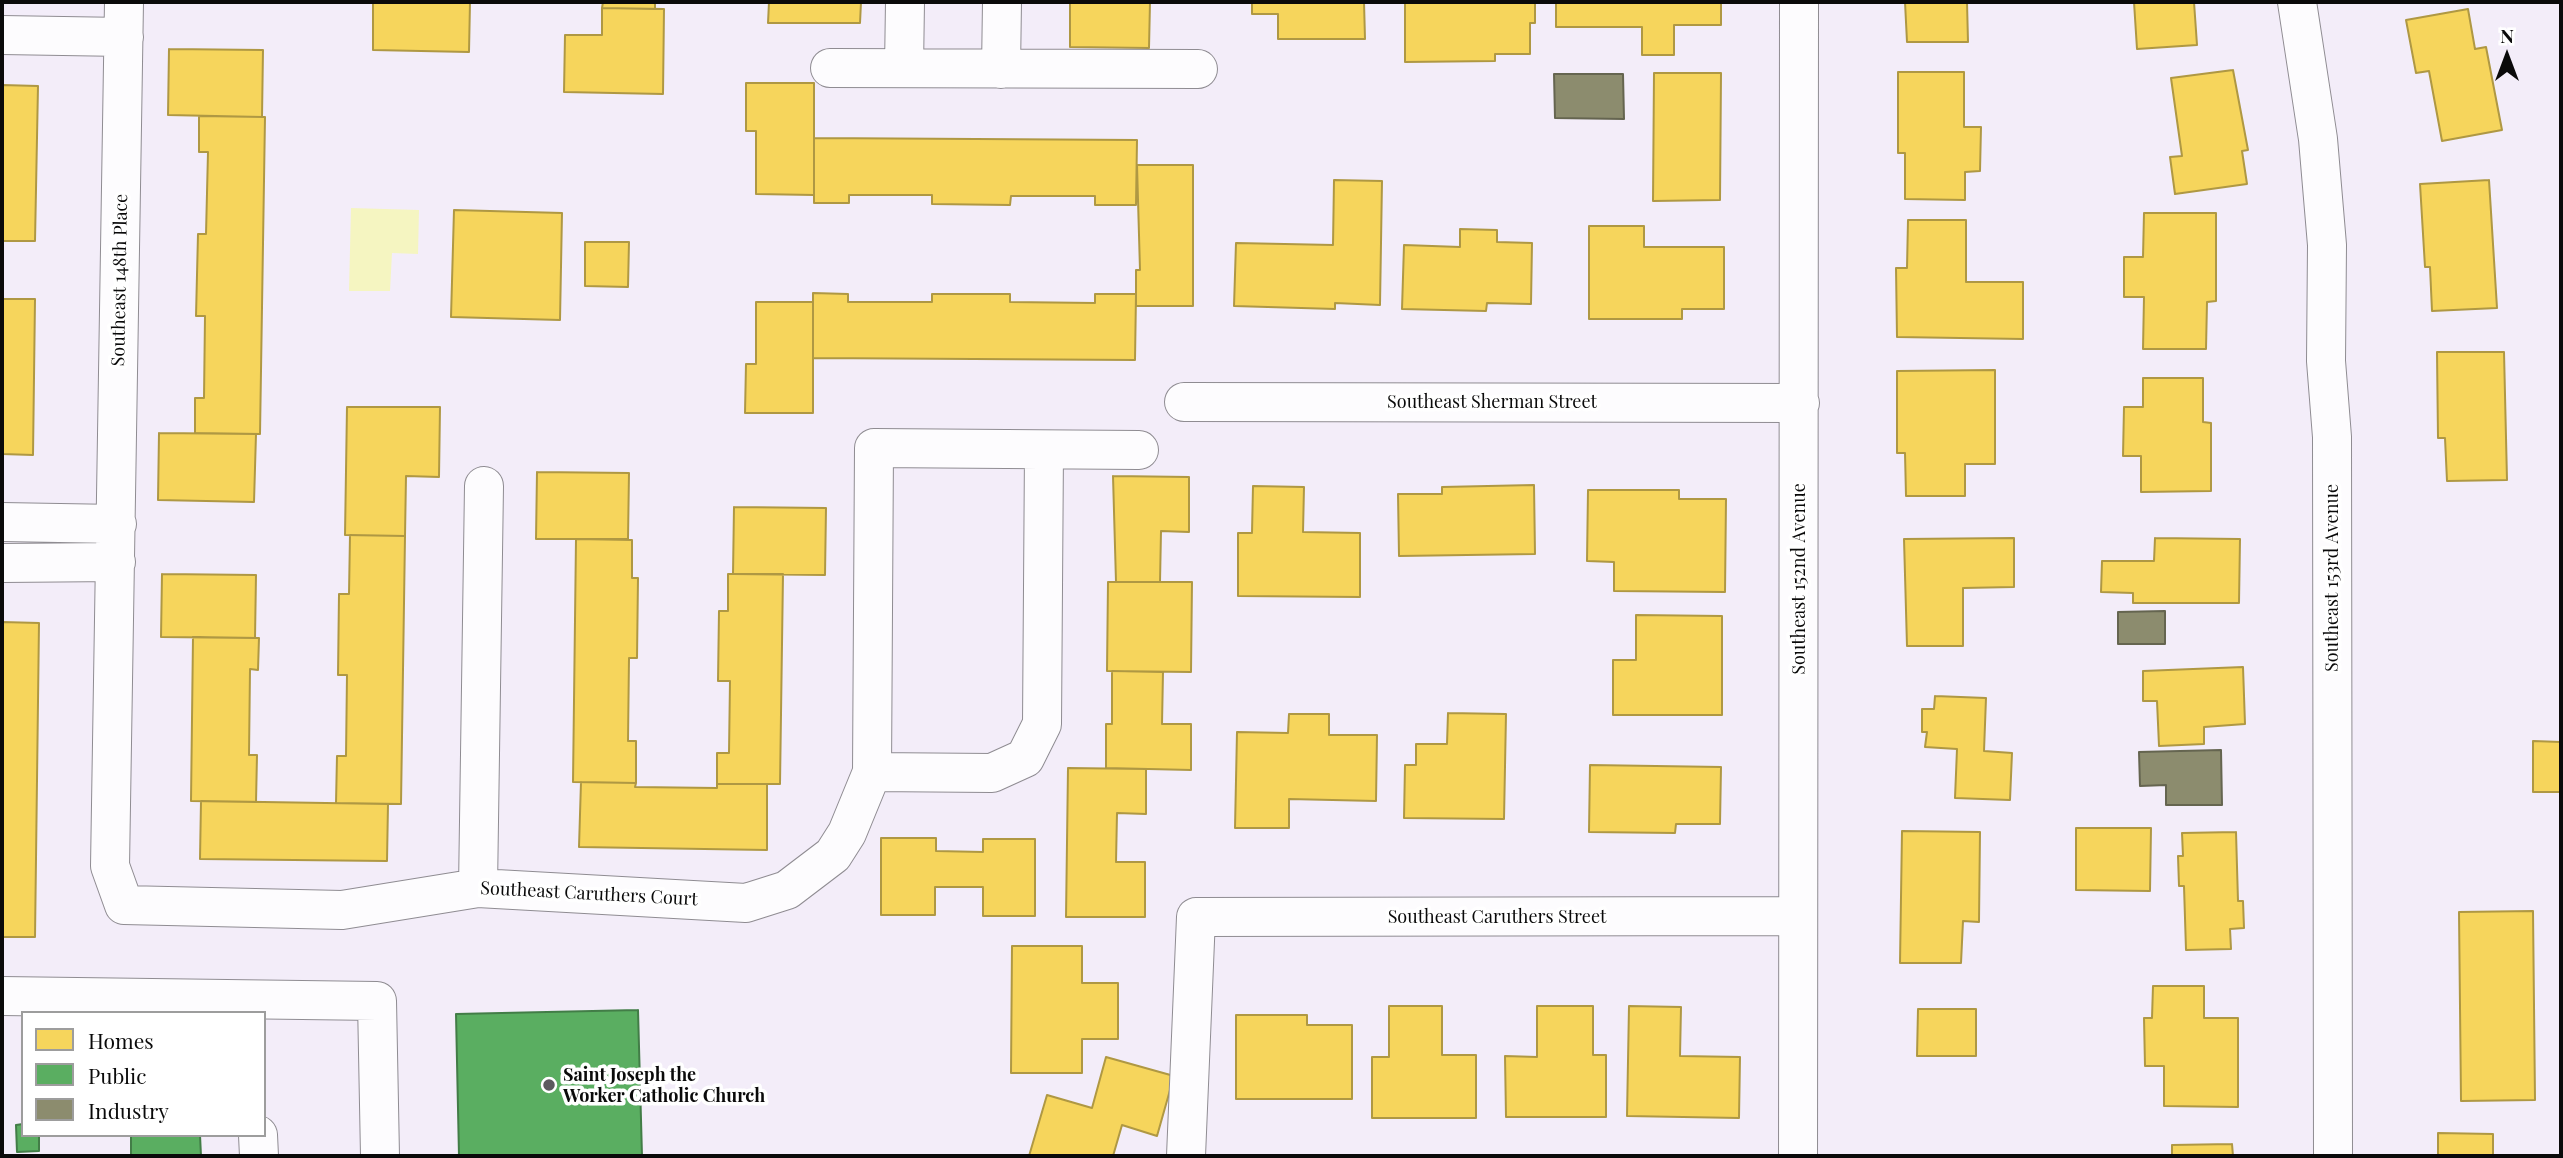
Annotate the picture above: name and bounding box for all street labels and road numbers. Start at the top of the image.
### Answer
street label: Southeast 148th Place [108,193,132,367]
street label: Southeast Sherman Street [1387,391,1597,413]
street label: Southeast 152nd Avenue [1788,483,1810,675]
street label: Southeast 153rd Avenue [2321,484,2343,672]
street label: Southeast Caruthers Court [480,878,698,910]
street label: Southeast Caruthers Street [1388,906,1606,928]

